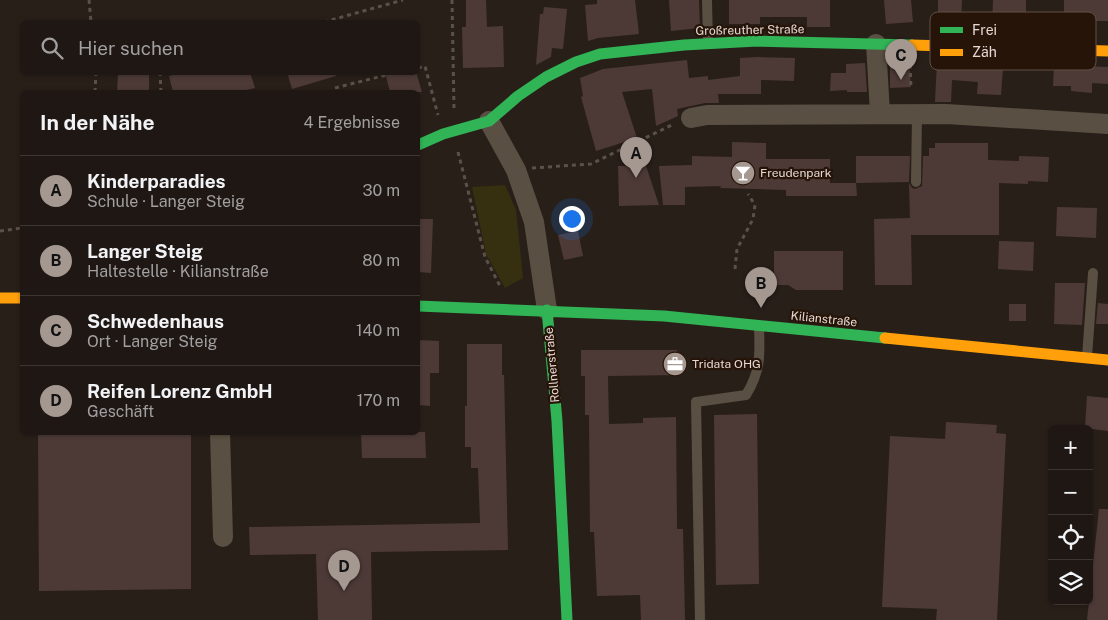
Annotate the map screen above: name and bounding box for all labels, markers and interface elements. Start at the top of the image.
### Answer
legend [930,12,1096,70]
search box [20,20,420,75]
street label: Großreuther Straße [695,22,805,38]
text: Frei [972,22,997,38]
icon: search [38,34,66,62]
text: Hier suchen [78,37,184,59]
pin: C [885,39,917,80]
text: Zäh [972,44,997,60]
text: In der Nähe [40,110,155,135]
text: 4 Ergebnisse [304,113,400,132]
pin: A [620,137,652,178]
bar icon: Freudenpark [730,160,756,186]
place label: Freudenpark [760,166,832,180]
text: Kinderparadies [87,170,226,192]
text: A [50,181,62,200]
text: 30 m [363,181,400,200]
text: Schule · Langer Steig [87,192,245,211]
your location [559,206,585,232]
text: Langer Steig [87,240,203,262]
text: B [51,251,61,270]
text: 80 m [362,251,400,270]
text: Haltestelle · Kilianstraße [87,262,269,281]
pin: B [745,267,777,308]
street label: Kilianstraße [790,309,858,329]
text: Schwedenhaus [87,310,224,332]
text: C [50,321,62,340]
text: 140 m [356,321,400,340]
street label: Rollnerstraße [542,326,562,403]
text: Ort · Langer Steig [87,332,218,351]
office icon: Tridata OHG [662,351,688,377]
place label: Tridata OHG [692,357,761,371]
text: Reifen Lorenz GmbH [87,380,273,402]
text: D [50,391,62,410]
text: 170 m [357,391,400,410]
text: Geschäft [87,402,154,421]
map controls [1048,425,1093,605]
button: + [1048,425,1093,470]
button: − [1048,470,1093,515]
button: locate [1048,515,1093,560]
pin: D [328,550,360,591]
button: layers [1048,560,1093,605]

